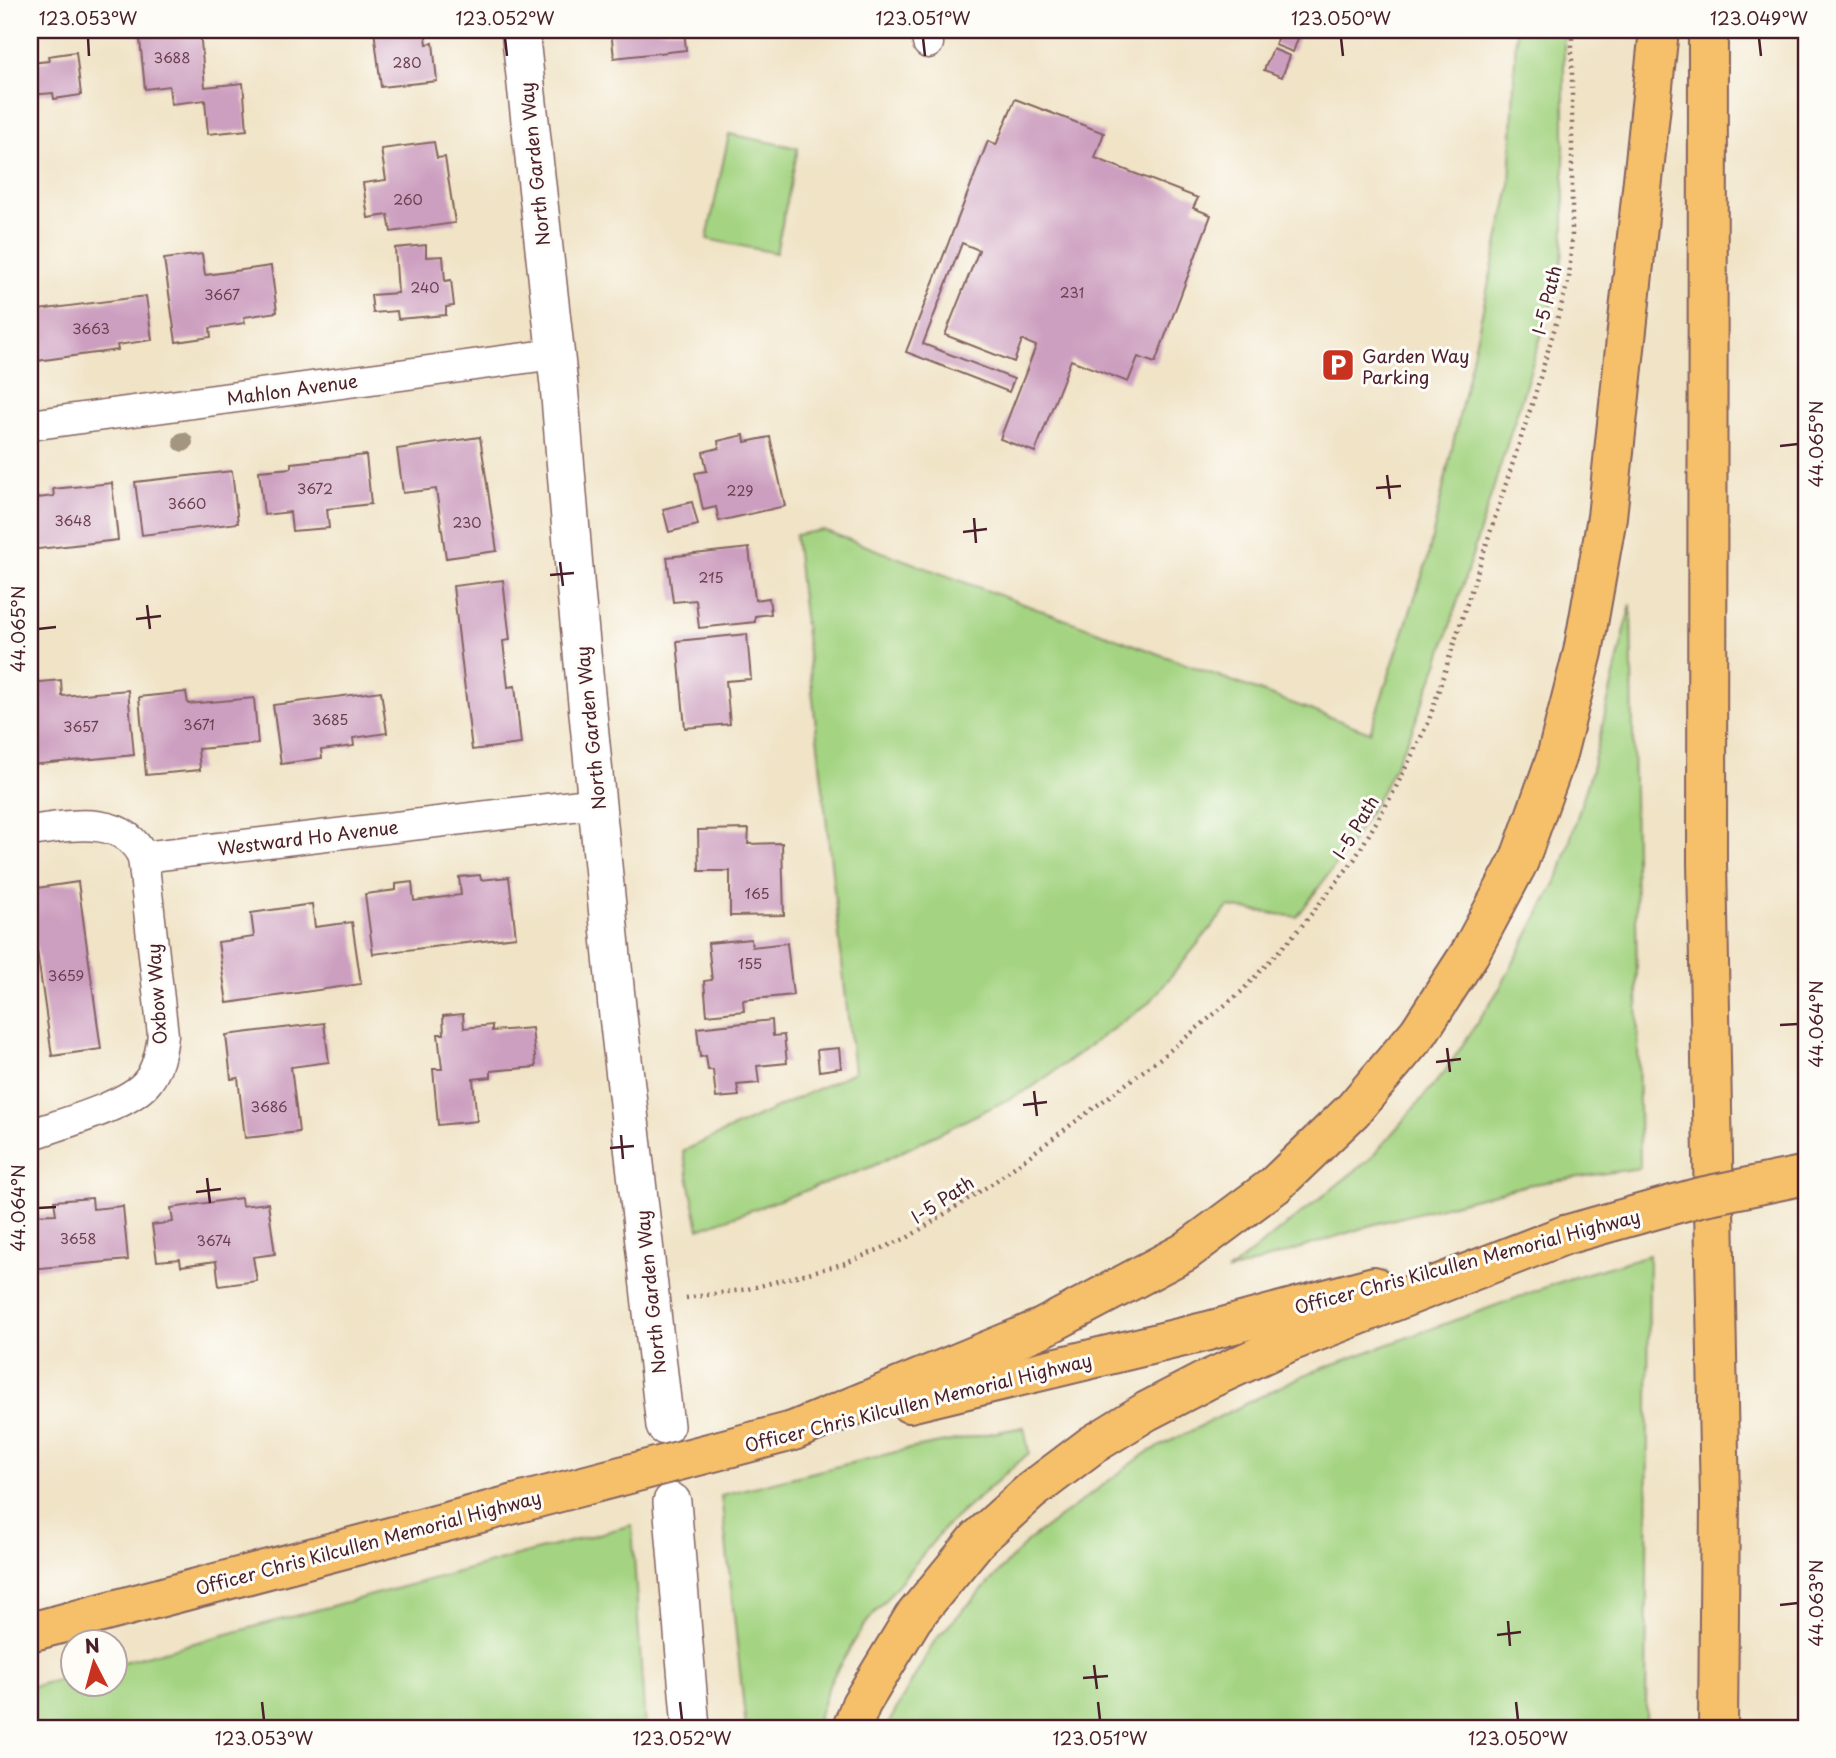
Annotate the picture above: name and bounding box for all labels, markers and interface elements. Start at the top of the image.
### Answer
text: 123.053°W [39,4,138,31]
text: 123.052°W [456,4,555,31]
text: 123.051°W [875,4,971,31]
text: 123.050°W [1291,4,1392,31]
text: 123.049°W [1710,4,1808,31]
house number: 3688 [153,47,191,68]
house number: 280 [393,52,421,73]
street label: North Garden Way [512,81,556,247]
house number: 260 [393,189,423,210]
street label: I-5 Path [1524,263,1568,337]
house number: 240 [410,277,440,298]
house number: 231 [1060,282,1084,303]
house number: 3667 [204,284,240,305]
house number: 3663 [72,318,110,339]
place label: Garden Way Parking [1362,342,1469,390]
parking icon: Garden Way Parking [1319,346,1357,384]
street label: Mahlon Avenue [225,366,359,412]
text: 44.065°N [1802,400,1829,488]
house number: 3672 [297,478,333,499]
house number: 229 [727,480,753,501]
house number: 3660 [168,493,206,514]
house number: 3648 [54,510,92,531]
house number: 230 [452,512,482,533]
house number: 215 [698,567,724,588]
text: 44.065°N [4,585,31,673]
street label: North Garden Way [568,645,612,811]
house number: 3685 [312,709,348,730]
house number: 3671 [183,714,215,735]
house number: 3657 [63,716,99,737]
street label: I-5 Path [1325,790,1385,864]
street label: Westward Ho Avenue [216,813,400,861]
house number: 165 [745,883,769,904]
street label: Oxbow Way [139,943,173,1045]
house number: 155 [738,953,762,974]
house number: 3659 [48,965,84,986]
text: 44.064°N [1802,980,1829,1068]
house number: 3686 [251,1096,287,1117]
text: 44.064°N [4,1164,31,1252]
street label: I-5 Path [905,1169,979,1229]
street label: Officer Chris Kilcullen Memorial Highway [1291,1202,1643,1320]
street label: North Garden Way [628,1209,672,1375]
house number: 3658 [60,1228,96,1249]
house number: 3674 [196,1230,232,1251]
street label: Officer Chris Kilcullen Memorial Highway [742,1346,1094,1458]
street label: Officer Chris Kilcullen Memorial Highway [192,1483,544,1601]
text: 44.063°N [1802,1559,1829,1647]
north arrow [60,1628,130,1698]
text: N [83,1630,101,1660]
text: 123.053°W [215,1724,314,1751]
text: 123.052°W [633,1724,732,1751]
text: 123.051°W [1052,1724,1148,1751]
text: 123.050°W [1468,1724,1569,1751]

